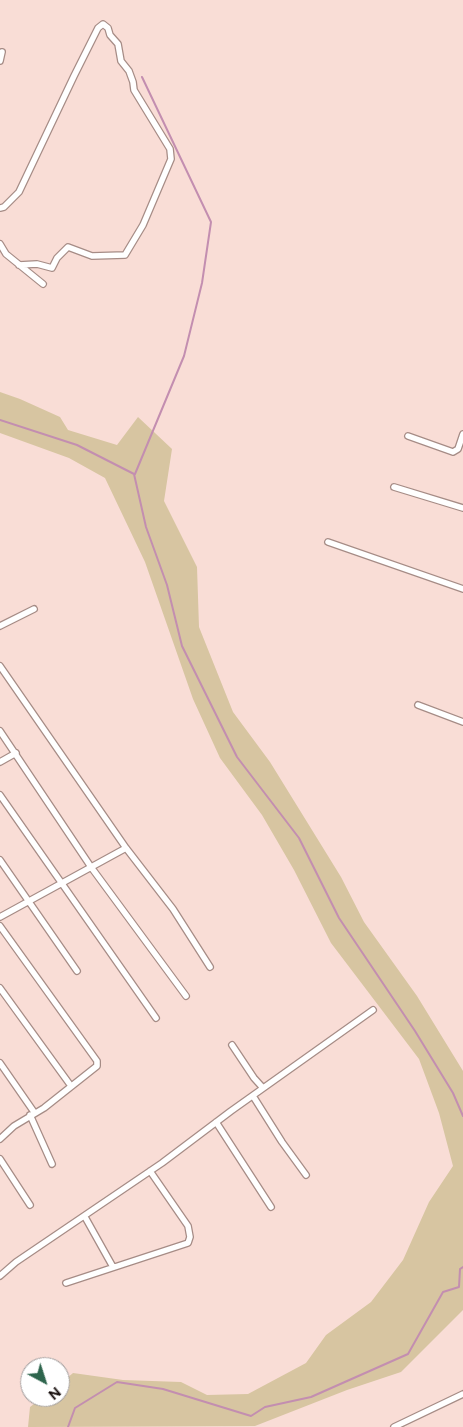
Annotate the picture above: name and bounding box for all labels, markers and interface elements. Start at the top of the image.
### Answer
north arrow [20,1357,70,1407]
text: N [45,1383,64,1403]

